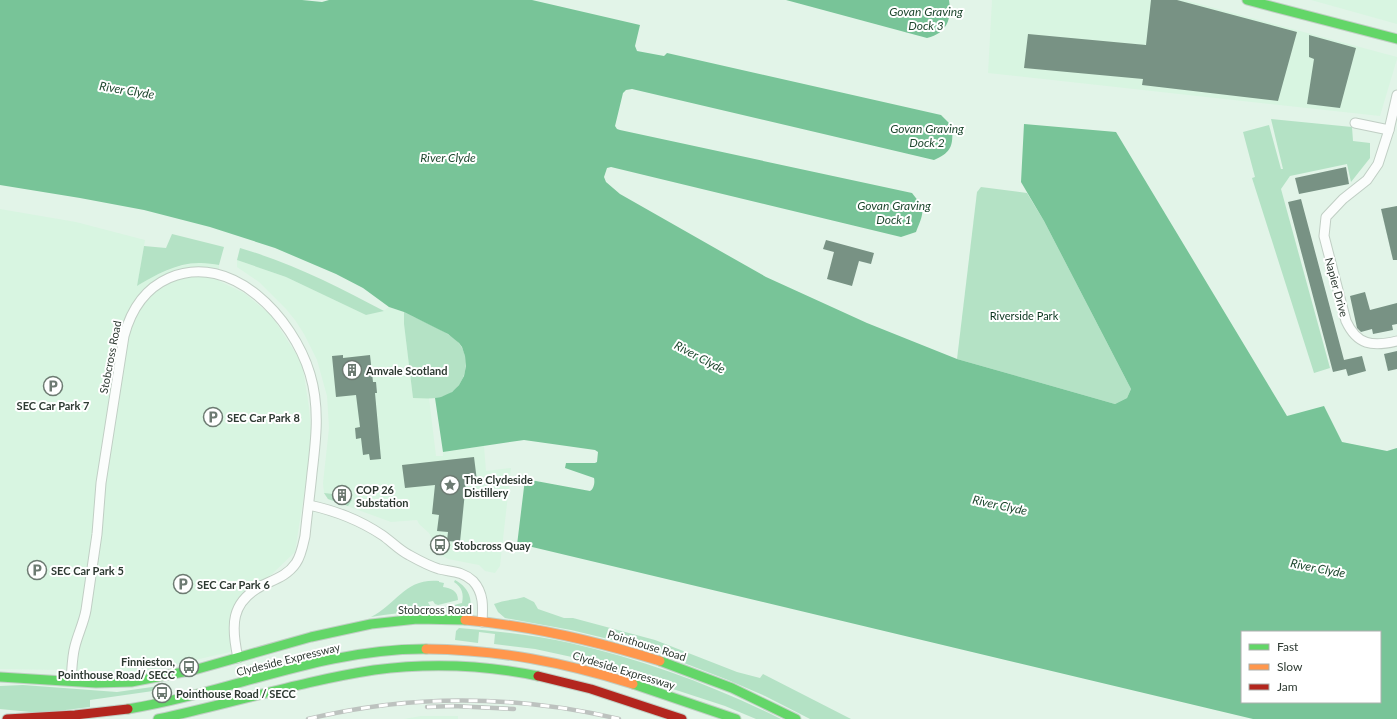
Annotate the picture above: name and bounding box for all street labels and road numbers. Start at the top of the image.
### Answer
street label: Napier Drive [1323,256,1351,318]
street label: Stobcross Road [97,319,123,395]
street label: Stobcross Road [398,603,472,616]
street label: Pointhouse Road [606,627,688,663]
street label: Clydeside Expressway [235,640,341,678]
street label: Clydeside Expressway [571,648,677,692]

